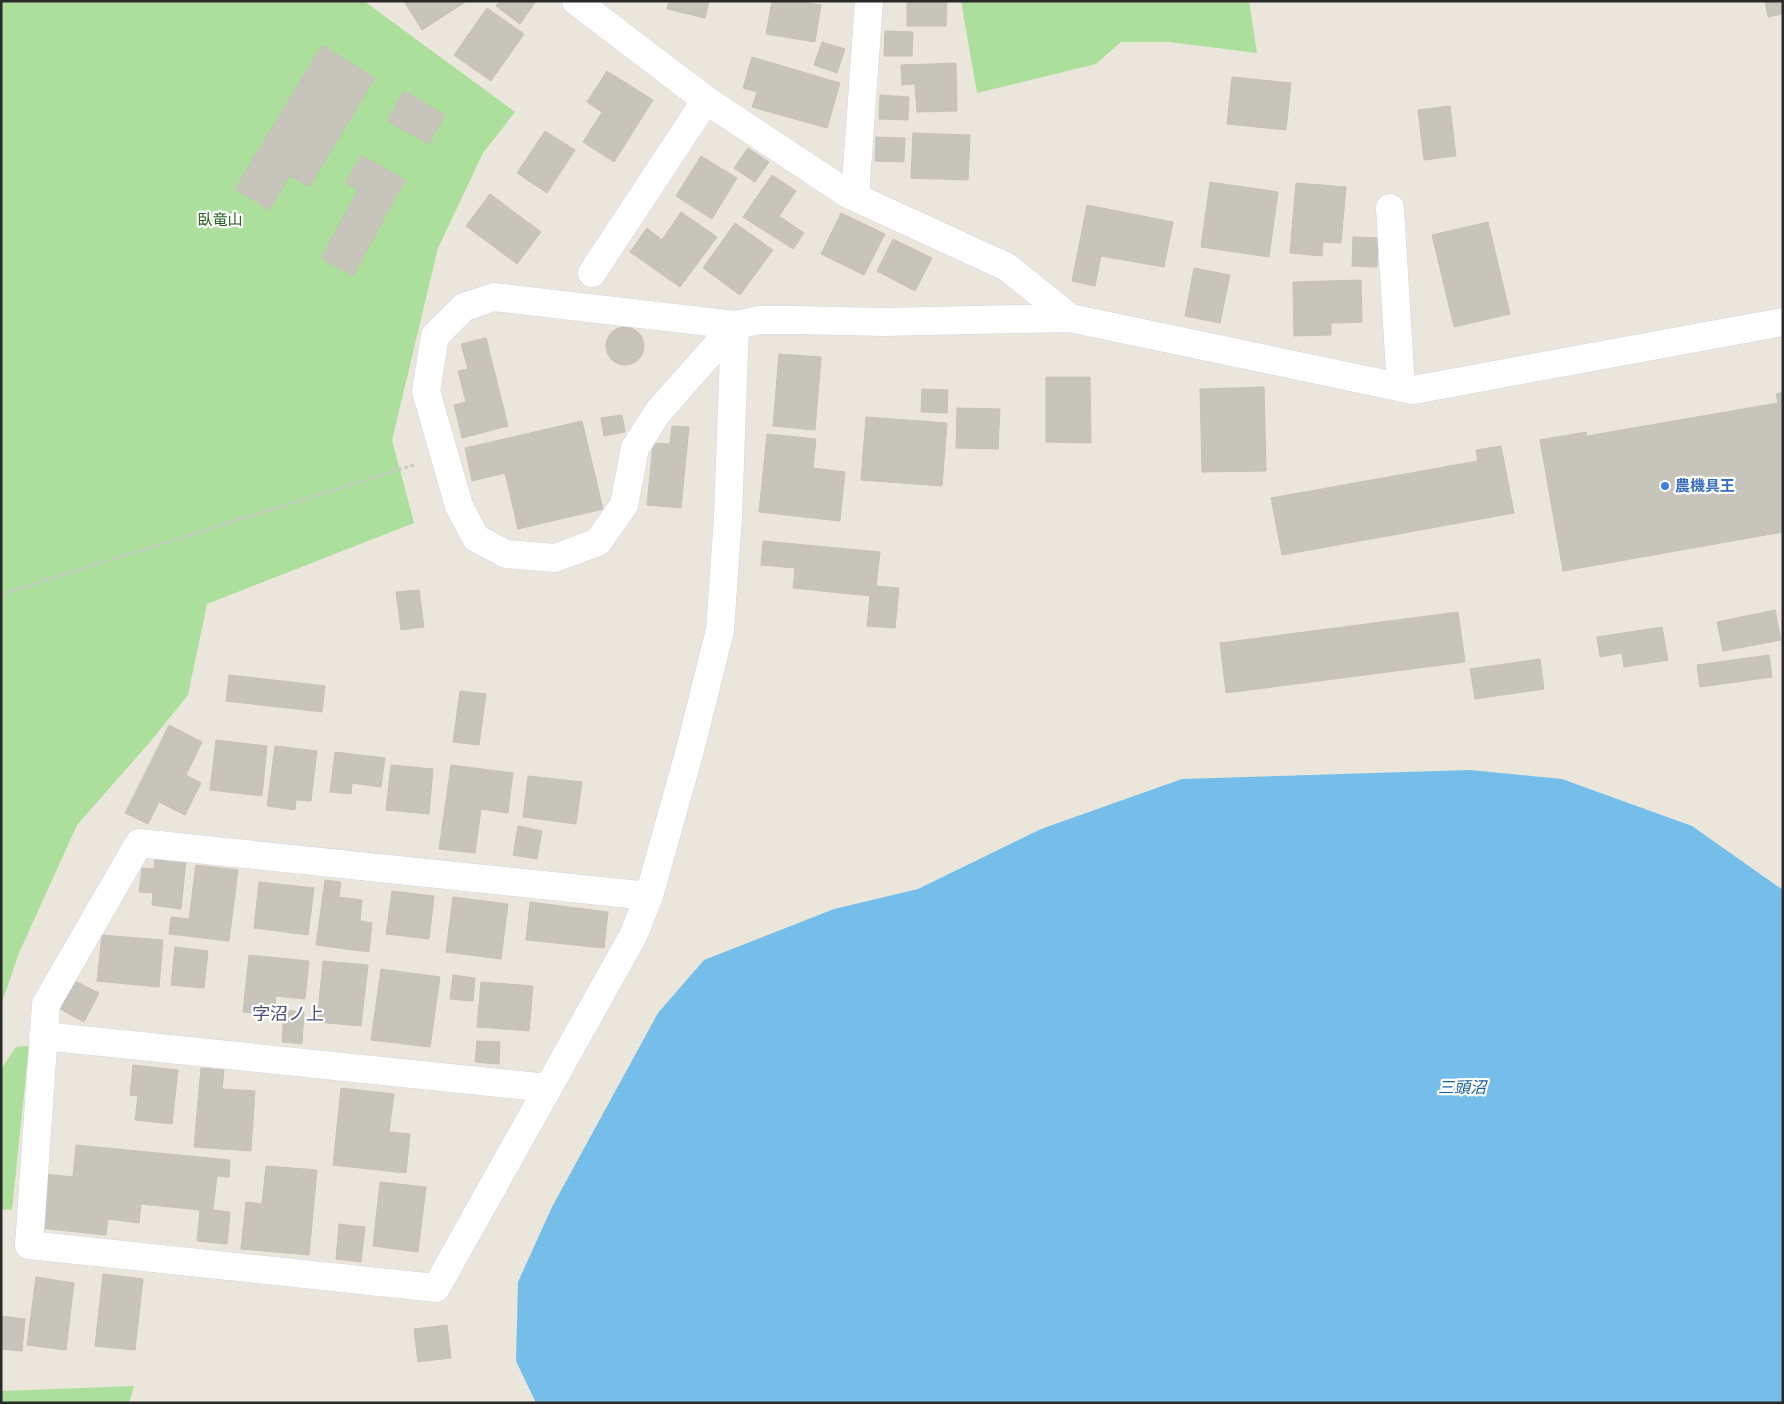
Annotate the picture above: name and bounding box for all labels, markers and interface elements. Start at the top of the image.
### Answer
park label: 臥竜山 [197,210,243,229]
place label: 農機具王 [1675,476,1735,495]
marker: 農機具王 [1659,480,1671,492]
district label: 字沼ノ上 [252,1002,324,1025]
water label: 三頭沼 [1438,1077,1488,1098]

